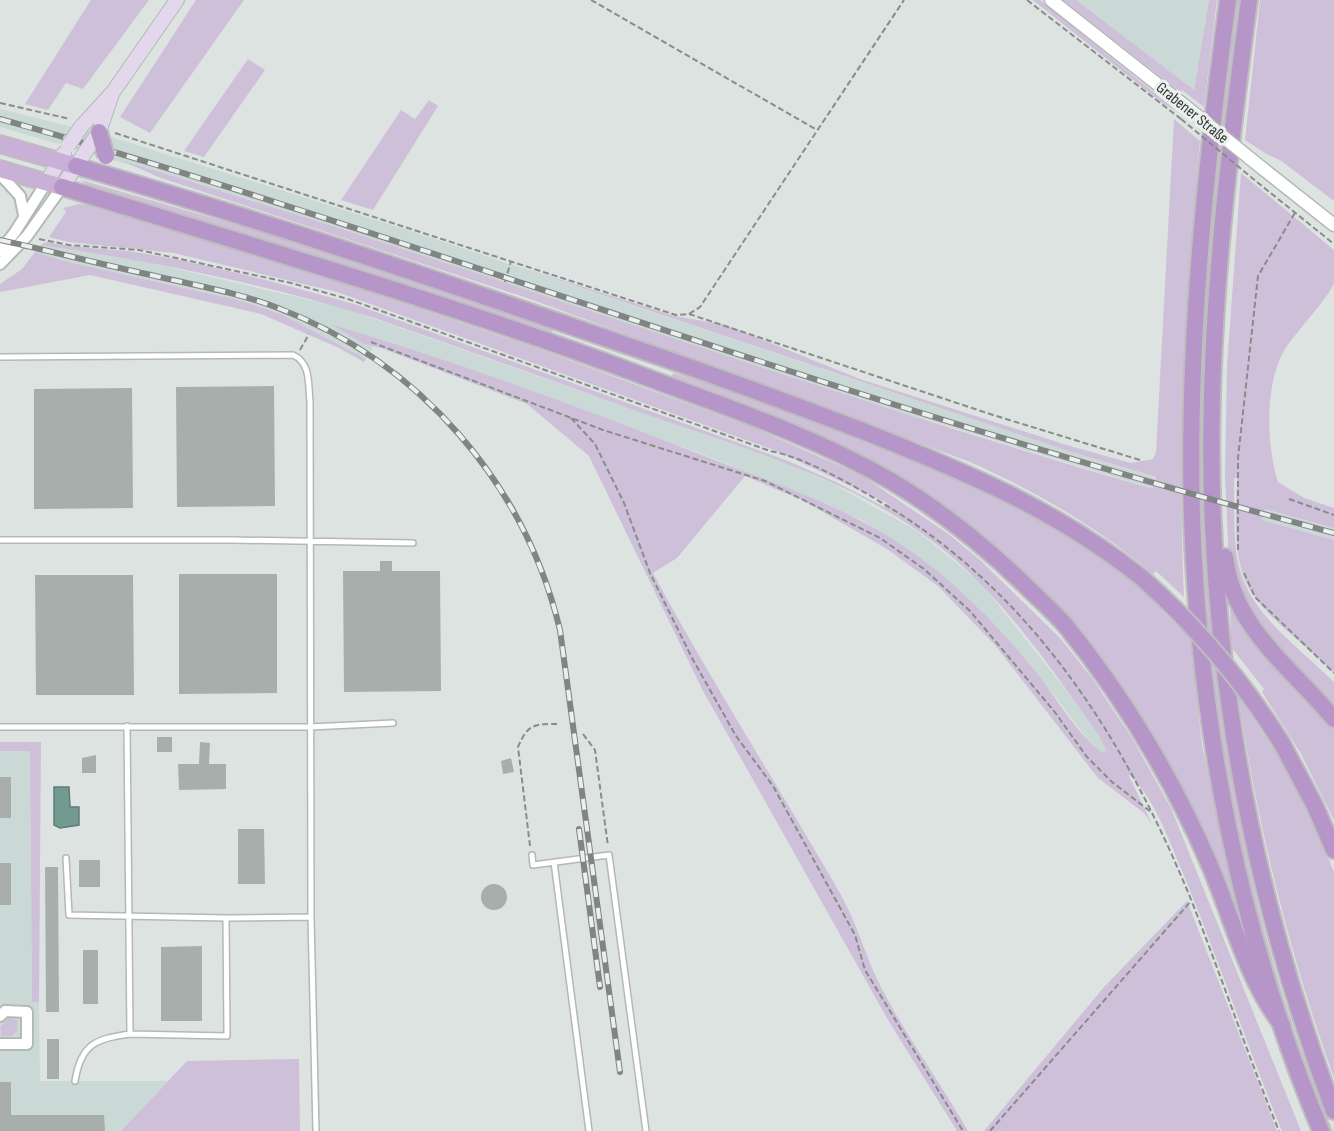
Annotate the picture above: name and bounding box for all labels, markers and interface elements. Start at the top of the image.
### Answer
street label: Grabener Straße [1152,78,1232,148]

